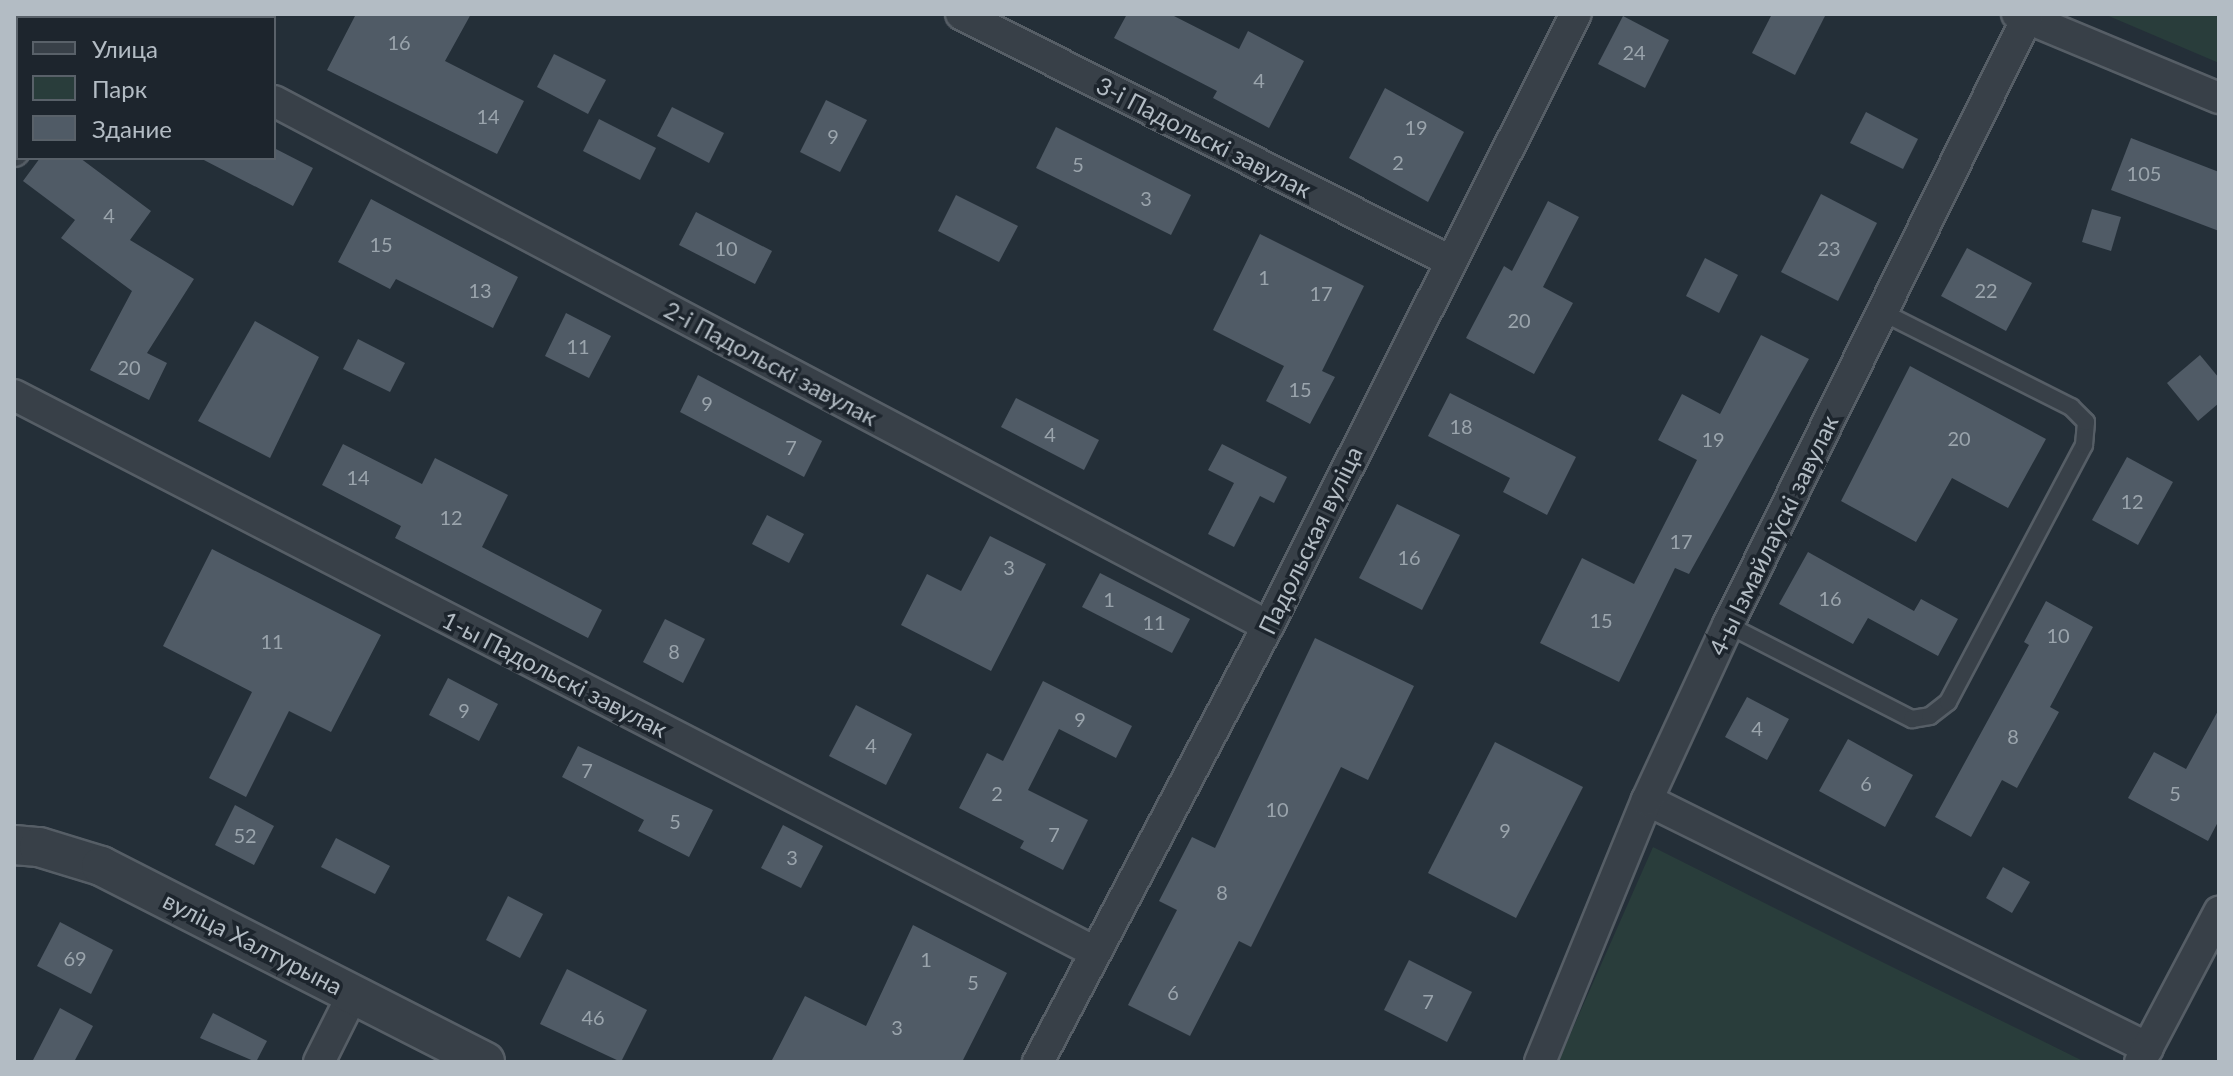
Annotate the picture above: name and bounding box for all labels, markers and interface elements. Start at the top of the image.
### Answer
legend [16,16,276,160]
house number: 16 [387,30,411,54]
text: Улица [92,34,158,63]
house number: 24 [1622,40,1646,64]
house number: 4 [1253,68,1265,92]
street label: 3-і Падольскі завулак [1092,70,1316,204]
text: Парк [92,74,147,103]
house number: 14 [476,104,500,128]
text: Здание [92,114,172,143]
house number: 19 [1404,115,1428,139]
house number: 9 [827,124,839,148]
house number: 2 [1392,150,1404,174]
house number: 5 [1072,152,1084,176]
house number: 105 [2127,161,2161,185]
house number: 3 [1140,186,1152,210]
house number: 4 [103,203,115,227]
house number: 15 [369,232,393,256]
house number: 10 [714,236,738,260]
house number: 23 [1817,236,1841,260]
house number: 1 [1258,265,1270,289]
house number: 13 [468,278,492,302]
house number: 22 [1974,278,1998,302]
house number: 17 [1309,281,1333,305]
street label: 2-і Падольскі завулак [660,295,882,431]
house number: 20 [1507,308,1531,332]
house number: 11 [566,334,590,358]
house number: 20 [117,355,141,379]
house number: 15 [1288,377,1312,401]
house number: 9 [701,391,713,415]
street label: 4-ы Ізмайлаўскі завулак [1702,410,1844,660]
house number: 18 [1449,414,1473,438]
house number: 4 [1044,422,1056,446]
house number: 20 [1947,426,1971,450]
house number: 19 [1701,427,1725,451]
house number: 7 [785,435,797,459]
street label: Падольская вуліца [1252,441,1368,639]
house number: 14 [346,465,370,489]
house number: 12 [2120,489,2144,513]
house number: 12 [439,505,463,529]
house number: 17 [1669,529,1693,553]
house number: 16 [1397,545,1421,569]
house number: 3 [1003,555,1015,579]
house number: 16 [1818,586,1842,610]
house number: 1 [1103,587,1115,611]
street label: 1-ы Падольскі завулак [438,605,672,743]
house number: 15 [1589,608,1613,632]
house number: 11 [1142,610,1166,634]
house number: 10 [2046,623,2070,647]
house number: 11 [260,629,284,653]
house number: 8 [668,639,680,663]
house number: 9 [458,698,470,722]
house number: 9 [1074,707,1086,731]
house number: 4 [1751,716,1763,740]
house number: 8 [2007,724,2019,748]
house number: 4 [865,733,877,757]
house number: 7 [581,758,593,782]
house number: 6 [1860,771,1872,795]
house number: 2 [991,781,1003,805]
house number: 5 [2169,781,2181,805]
house number: 10 [1265,797,1289,821]
house number: 5 [669,809,681,833]
house number: 9 [1499,818,1511,842]
house number: 7 [1048,822,1060,846]
house number: 52 [233,823,257,847]
house number: 3 [786,845,798,869]
house number: 8 [1216,880,1228,904]
street label: вуліца Халтурына [159,885,347,1001]
house number: 69 [63,946,87,970]
house number: 1 [920,947,932,971]
house number: 5 [967,970,979,994]
house number: 6 [1167,980,1179,1004]
house number: 7 [1422,989,1434,1013]
house number: 46 [581,1005,605,1029]
house number: 3 [891,1015,903,1039]

